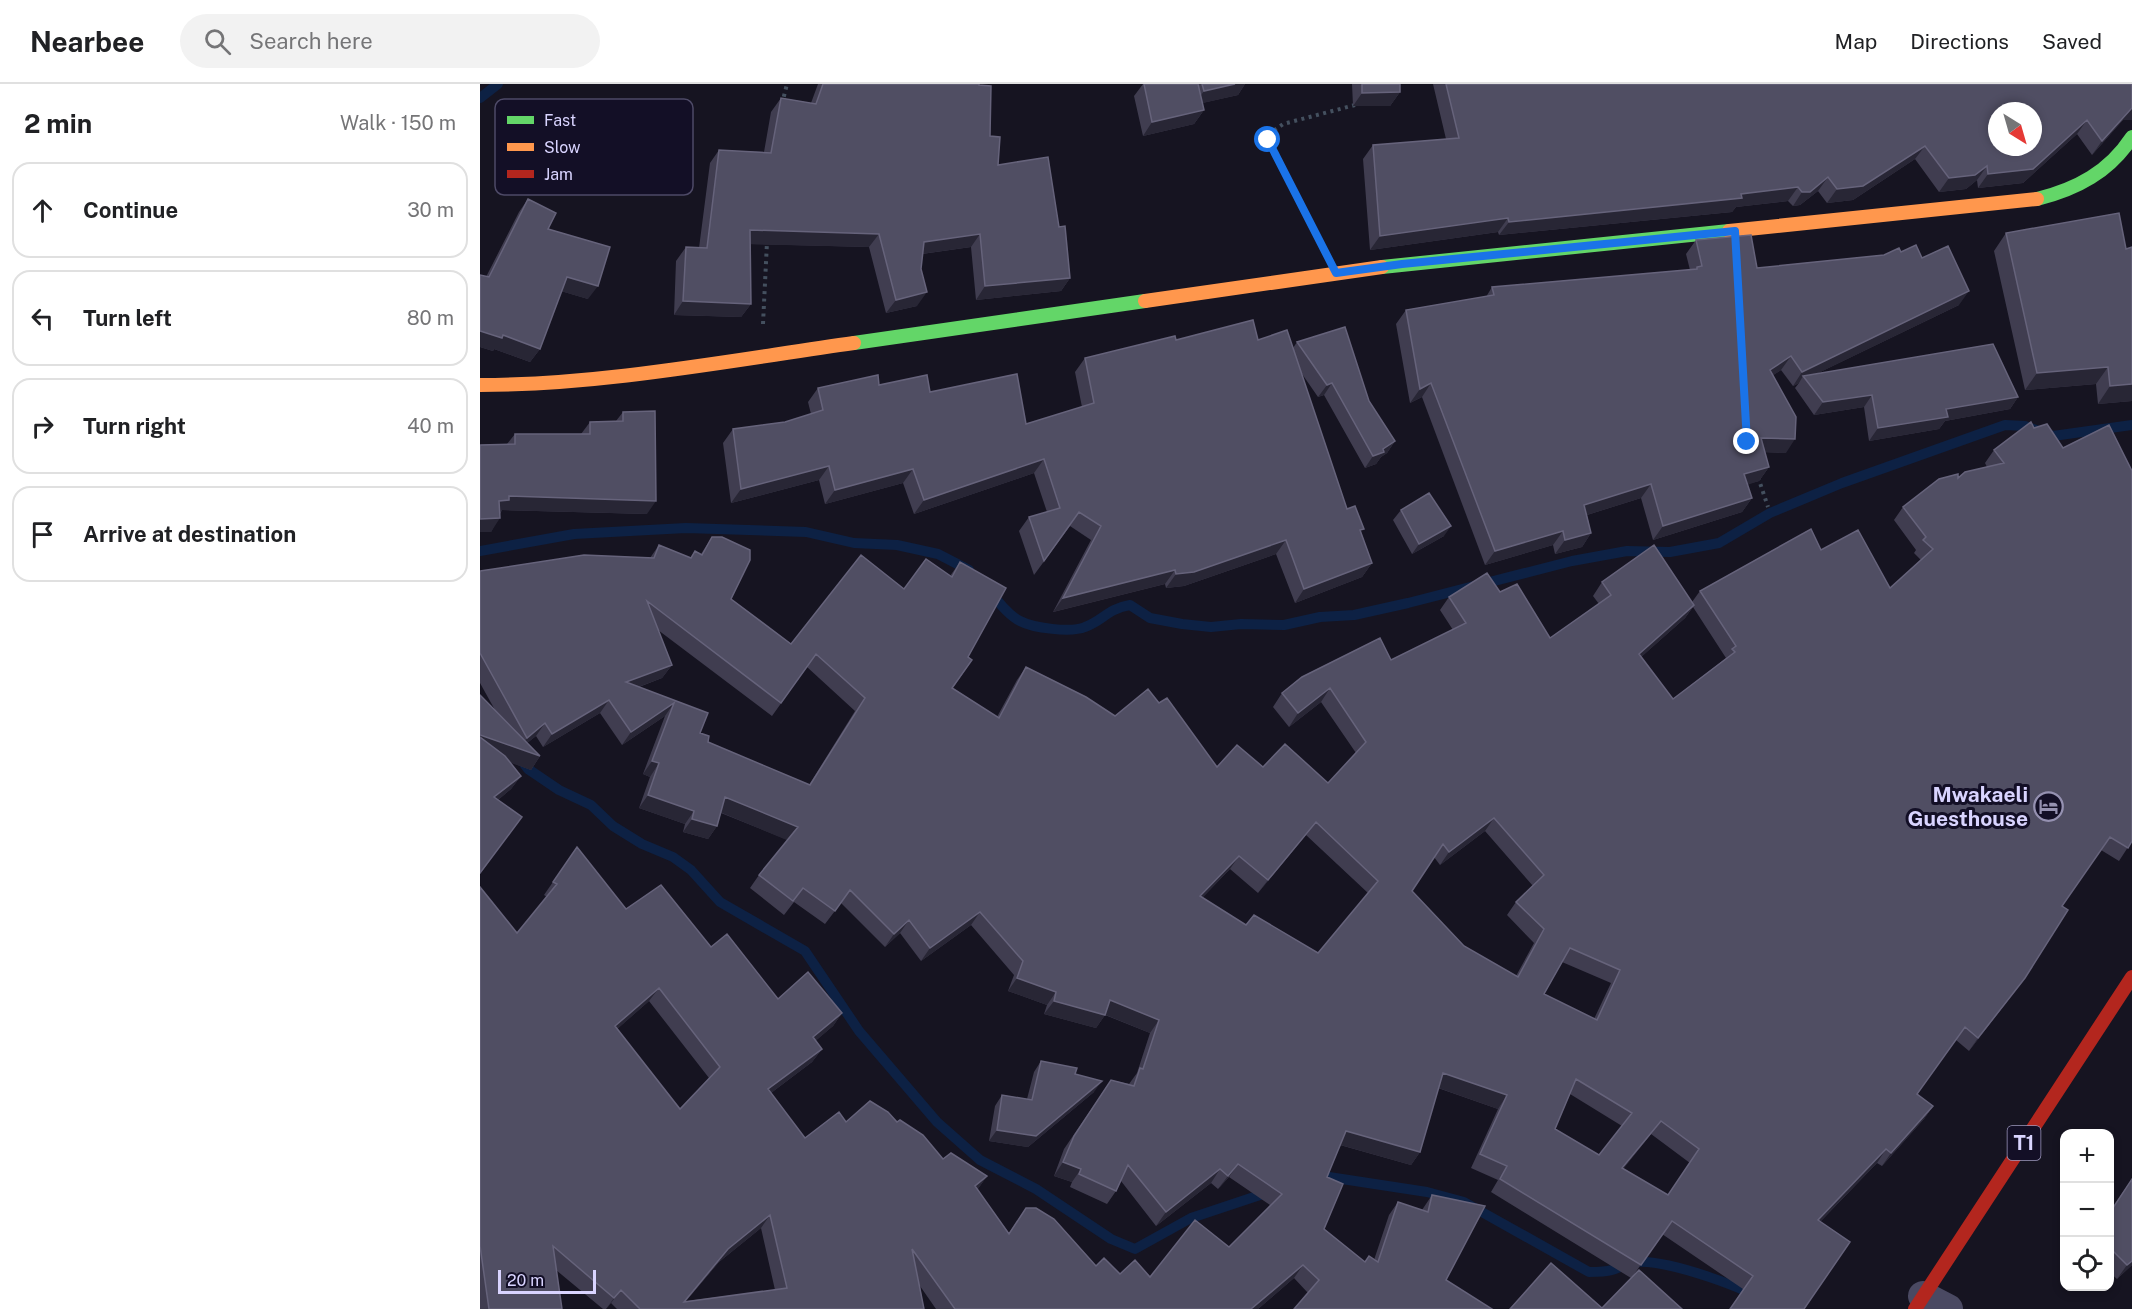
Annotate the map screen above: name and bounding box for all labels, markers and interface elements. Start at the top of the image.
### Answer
search box [180,14,600,68]
text: Nearbee [30,25,144,58]
icon: search [201,25,234,58]
text: Search here [249,28,373,54]
text: Map [1835,29,1877,54]
text: Directions [1910,29,2009,54]
text: Saved [2042,29,2102,54]
legend [495,99,693,195]
north arrow [1988,102,2042,156]
text: 2 min [24,108,92,139]
text: Walk · 150 m [340,111,456,135]
text: Fast [544,111,576,130]
route start [1254,126,1280,152]
text: Slow [544,138,581,157]
text: Jam [544,165,573,184]
icon: ahead [26,194,59,227]
text: Continue [83,197,178,223]
text: 30 m [407,198,454,222]
icon: left [26,302,59,335]
text: Turn left [83,305,172,331]
text: 80 m [407,306,454,330]
icon: right [26,410,59,443]
text: Turn right [83,413,186,439]
text: 40 m [407,414,454,438]
route end [1733,428,1759,454]
icon: arrive [26,518,59,551]
text: Arrive at destination [83,521,296,547]
place label: Mwakaeli Guesthouse [1908,782,2028,831]
hotel icon: Mwakaeli Guesthouse [2033,790,2065,822]
road number: T1 [2008,1126,2040,1160]
map controls [2060,1129,2114,1291]
button: + [2060,1129,2114,1183]
button: − [2060,1183,2114,1237]
button: locate [2060,1237,2114,1291]
scale bar [498,1267,596,1294]
text: 20 m [507,1271,544,1290]

